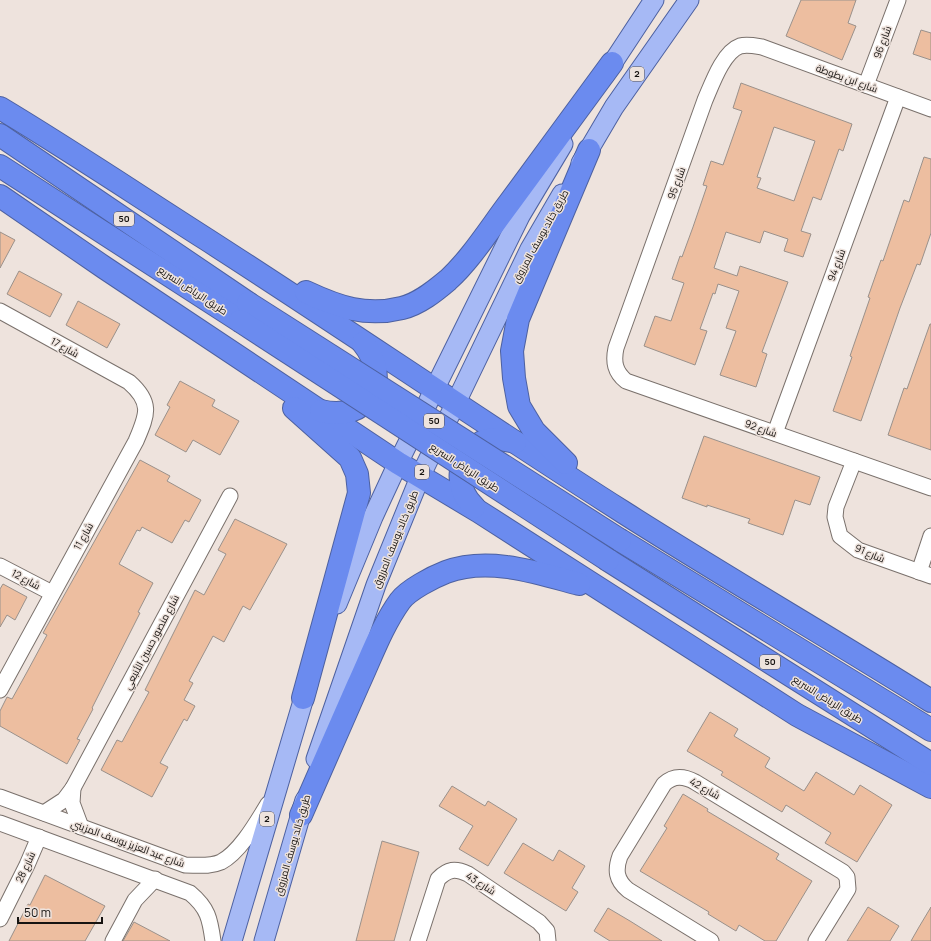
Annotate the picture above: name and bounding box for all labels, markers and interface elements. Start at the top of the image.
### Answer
street label: شارع 96 [870,24,894,60]
street label: شارع ابن بطوطة [814,60,880,96]
road number: 2 [630,67,644,81]
street label: شارع 95 [664,165,688,201]
street label: طريق خالد يوسف المرزوق [509,187,571,285]
road number: 50 [114,212,134,226]
street label: شارع 94 [824,247,848,283]
street label: طريق الرياض السريع [156,262,230,318]
street label: شارع 17 [48,334,82,360]
road number: 50 [424,414,444,428]
street label: شارع 92 [743,416,779,440]
street label: طريق الرياض السريع [428,439,502,495]
road number: 2 [415,465,429,479]
street label: طريق خالد يوسف المرزوق [369,488,421,590]
street label: شارع 11 [70,520,96,552]
street label: شارع 91 [853,540,887,566]
street label: شارع 12 [9,566,43,592]
street label: شارع منصور حسين الأنبعي [120,592,183,692]
road number: 50 [760,655,780,669]
street label: طريق الرياض السريع [790,672,866,726]
street label: شارع 42 [687,774,723,802]
street label: طريق خالد يوسف المرزوق [271,793,313,897]
road number: 2 [260,812,274,826]
street label: شارع عبد العزيز يوسف المزيني [69,816,187,871]
street label: شارع 28 [12,849,38,885]
street label: شارع 43 [463,868,499,898]
scale bar [18,899,102,925]
text: 50 m [24,904,51,921]

